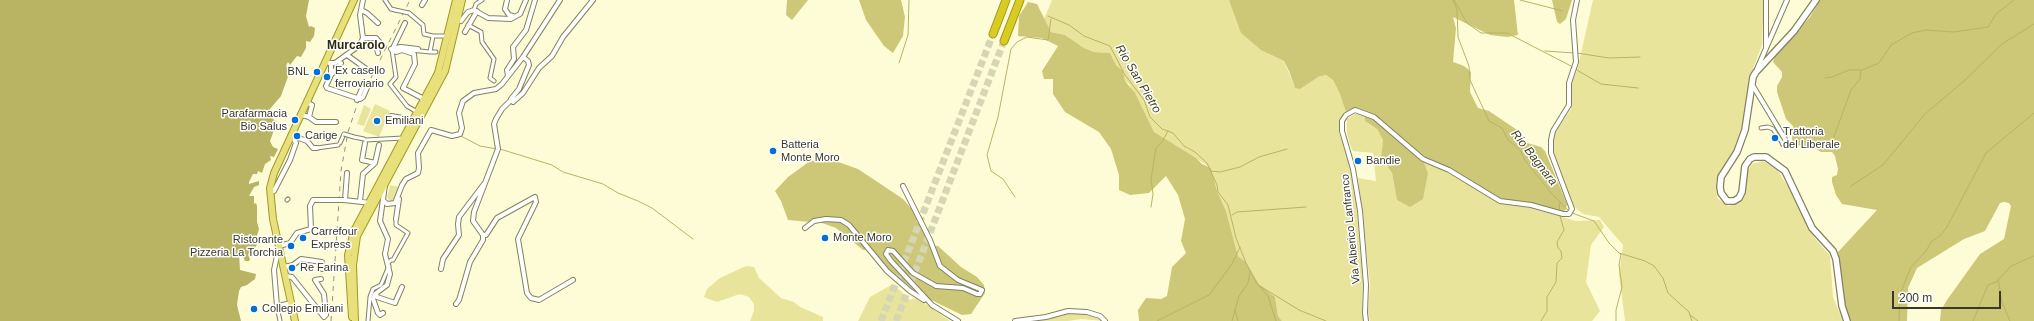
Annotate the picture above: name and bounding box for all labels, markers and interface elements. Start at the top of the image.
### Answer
district label: Murcarolo [327,39,385,53]
water label: Rio San Pietro [1112,42,1164,116]
place label: Ex casello ferroviario [335,64,385,90]
place label: BNL [288,65,309,79]
marker: BNL [312,67,322,77]
marker: Ex casello ferroviario [322,72,332,82]
place label: Parafarmacia Bio Salus [222,107,287,133]
place label: Emiliani [385,114,424,128]
marker: Parafarmacia Bio Salus [290,115,300,125]
marker: Emiliani [372,116,382,126]
place label: Trattoria del Liberale [1783,125,1840,151]
water label: Rio Bagnara [1508,127,1560,189]
place label: Carige [305,129,337,143]
marker: Carige [292,131,302,141]
marker: Trattoria del Liberale [1770,133,1780,143]
place label: Batteria Monte Moro [781,138,840,164]
marker: Batteria Monte Moro [768,146,778,156]
place label: Bandie [1366,154,1400,168]
marker: Bandie [1353,156,1363,166]
street label: Via Alberico Lanfranco [1339,173,1363,285]
place label: Carrefour Express [311,225,357,251]
place label: Monte Moro [833,231,892,245]
place label: Ristorante Pizzeria La Torchia [190,233,283,259]
marker: Carrefour Express [298,233,308,243]
marker: Monte Moro [820,233,830,243]
marker: Ristorante Pizzeria La Torchia [286,241,296,251]
place label: Re Farina [300,261,348,275]
marker: Re Farina [287,263,297,273]
scale bar [1894,283,2003,309]
text: 200 m [1899,291,1932,305]
place label: Collegio Emiliani [262,302,343,316]
marker: Collegio Emiliani [249,304,259,314]

